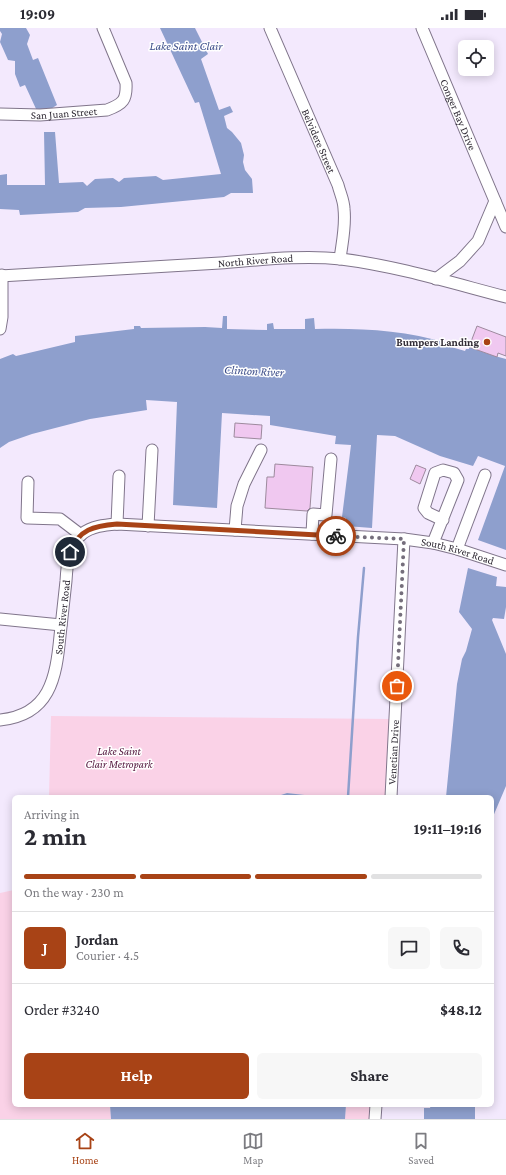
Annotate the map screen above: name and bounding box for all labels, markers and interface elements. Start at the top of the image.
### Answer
text: 19:09 [20,6,55,22]
water label: Lake Saint Clair [149,39,223,53]
map controls [458,40,494,76]
button: locate [458,40,494,76]
street label: Conger Bay Drive [438,77,479,152]
street label: San Juan Street [31,105,98,121]
street label: Belvidere Street [300,107,338,175]
street label: North River Road [217,252,294,269]
place label: Bumpers Landing [396,336,479,348]
marker: Bumpers Landing [482,337,492,347]
water label: Clinton River [224,362,285,380]
courier [316,516,356,556]
icon: bike [325,525,347,547]
pin [53,535,87,569]
street label: South River Road [420,535,496,567]
icon: home [59,541,81,563]
street label: South River Road [52,579,72,655]
pin [380,669,414,703]
icon: bag [386,675,408,697]
street label: Venetian Drive [386,719,401,785]
park label: Lake Saint Clair Metropark [85,745,154,771]
text: Arriving in [24,807,80,822]
text: 19:11–19:16 [414,821,482,837]
text: 2 min [24,822,87,851]
text: On the way · 230 m [24,885,124,900]
button: chat [388,927,430,969]
button: phone [440,927,482,969]
text: Jordan [76,932,118,948]
text: J [42,940,48,956]
text: Courier · 4.5 [76,948,139,963]
text: Order #3240 [24,1002,100,1018]
text: $48.12 [440,1002,482,1018]
button: Help [24,1053,249,1099]
button: Share [257,1053,482,1099]
tab: Home [72,1130,98,1166]
tab: Map [242,1130,264,1166]
tab: Saved [408,1130,434,1166]

